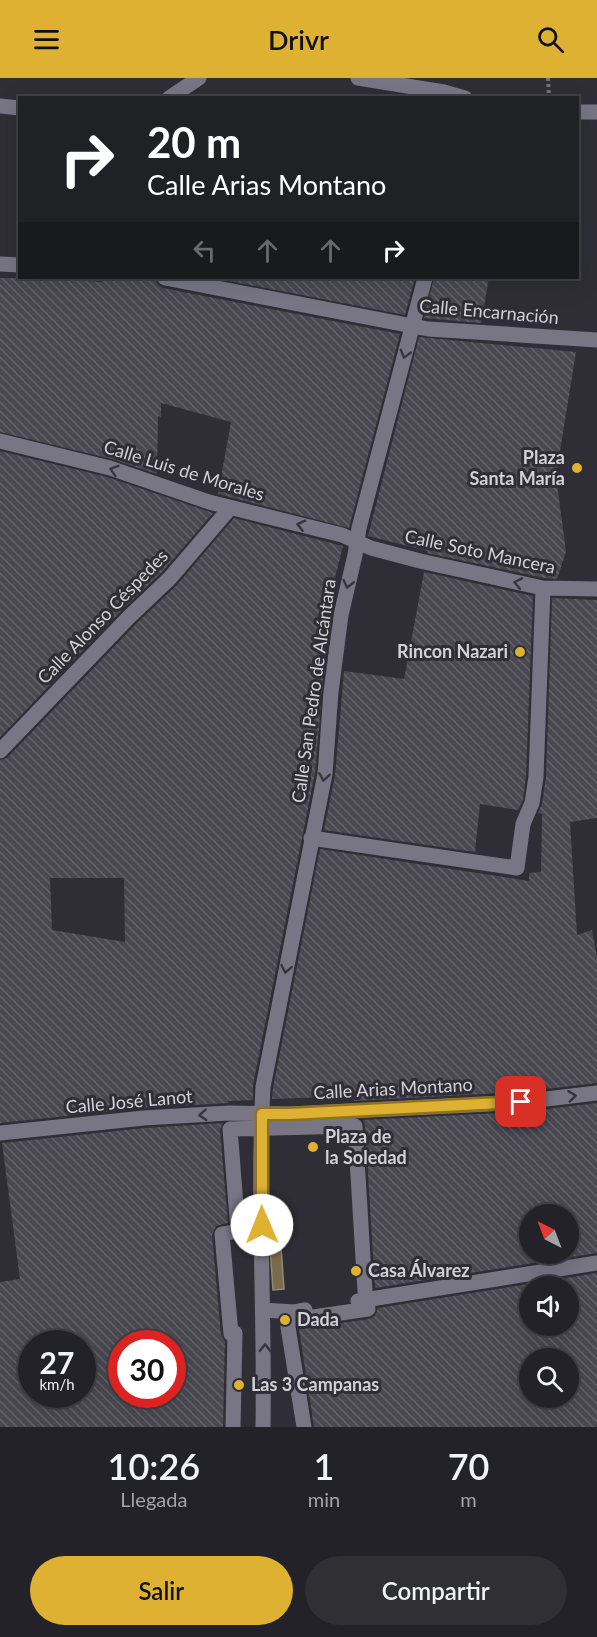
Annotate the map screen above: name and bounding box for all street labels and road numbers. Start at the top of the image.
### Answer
street label: Calle Encarnación [418,294,560,328]
street label: Calle Luis de Morales [101,435,267,505]
street label: Calle Soto Mancera [403,524,557,578]
street label: Calle Alonso Céspedes [32,544,172,688]
street label: Calle San Pedro de Alcántara [286,577,340,804]
street label: Calle Arias Montano [313,1073,473,1103]
street label: Calle José Lanot [65,1084,194,1118]

